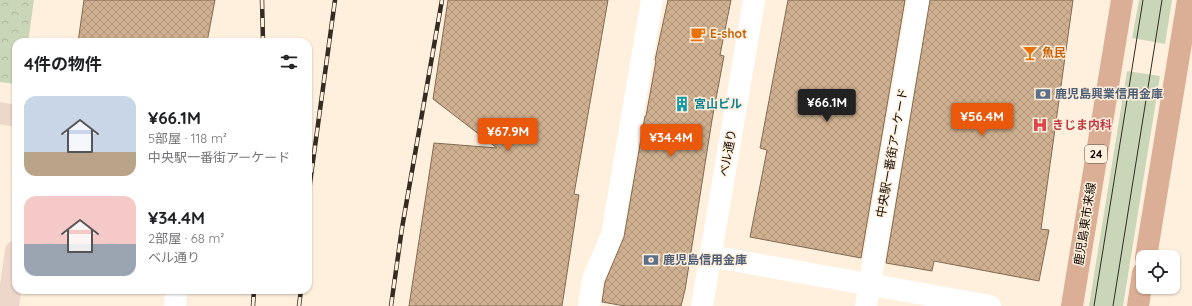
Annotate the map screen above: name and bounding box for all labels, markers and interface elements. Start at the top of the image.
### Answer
cafe icon: E-shot [689,25,707,43]
place label: E-shot [710,26,747,41]
bar icon: 魚民 [1021,44,1039,62]
place label: 魚民 [1042,45,1066,60]
icon: filters [278,51,300,73]
text: 4件の物件 [24,53,102,74]
bank icon: 鹿児島興業信用金庫 [1034,85,1052,103]
place label: 鹿児島興業信用金庫 [1055,86,1163,101]
street label: 中央駅一番街アーケード [873,87,910,219]
pin: ¥66.1M [794,89,860,123]
text: ¥66.1M [807,94,847,110]
building icon: 宮山ビル [673,95,691,113]
place label: 宮山ビル [694,96,742,111]
pin: ¥56.4M [949,103,1015,137]
text: ¥66.1M [148,107,201,128]
text: ¥56.4M [960,108,1004,124]
icon: home [56,112,104,160]
hospital icon: きじま内科 [1031,116,1049,134]
place label: きじま内科 [1052,117,1112,132]
pin: ¥67.9M [475,118,541,152]
text: ¥67.9M [487,123,529,139]
pin: ¥34.4M [638,124,704,158]
street label: ベル通り [716,128,739,178]
text: ¥34.4M [649,129,693,145]
text: 5部屋 · 118 m² [148,130,227,146]
road number: 24 [1085,145,1107,163]
text: 中央駅一番街アーケード [148,149,290,165]
street label: 鹿児島東市来線 [1071,181,1098,267]
text: ¥34.4M [148,207,205,228]
icon: home [56,212,104,260]
text: 2部屋 · 68 m² [148,230,224,246]
text: ベル通り [148,249,200,265]
map controls [1136,250,1180,294]
button: locate [1136,250,1180,294]
bank icon: 鹿児島信用金庫 [642,251,660,269]
place label: 鹿児島信用金庫 [663,252,747,267]

